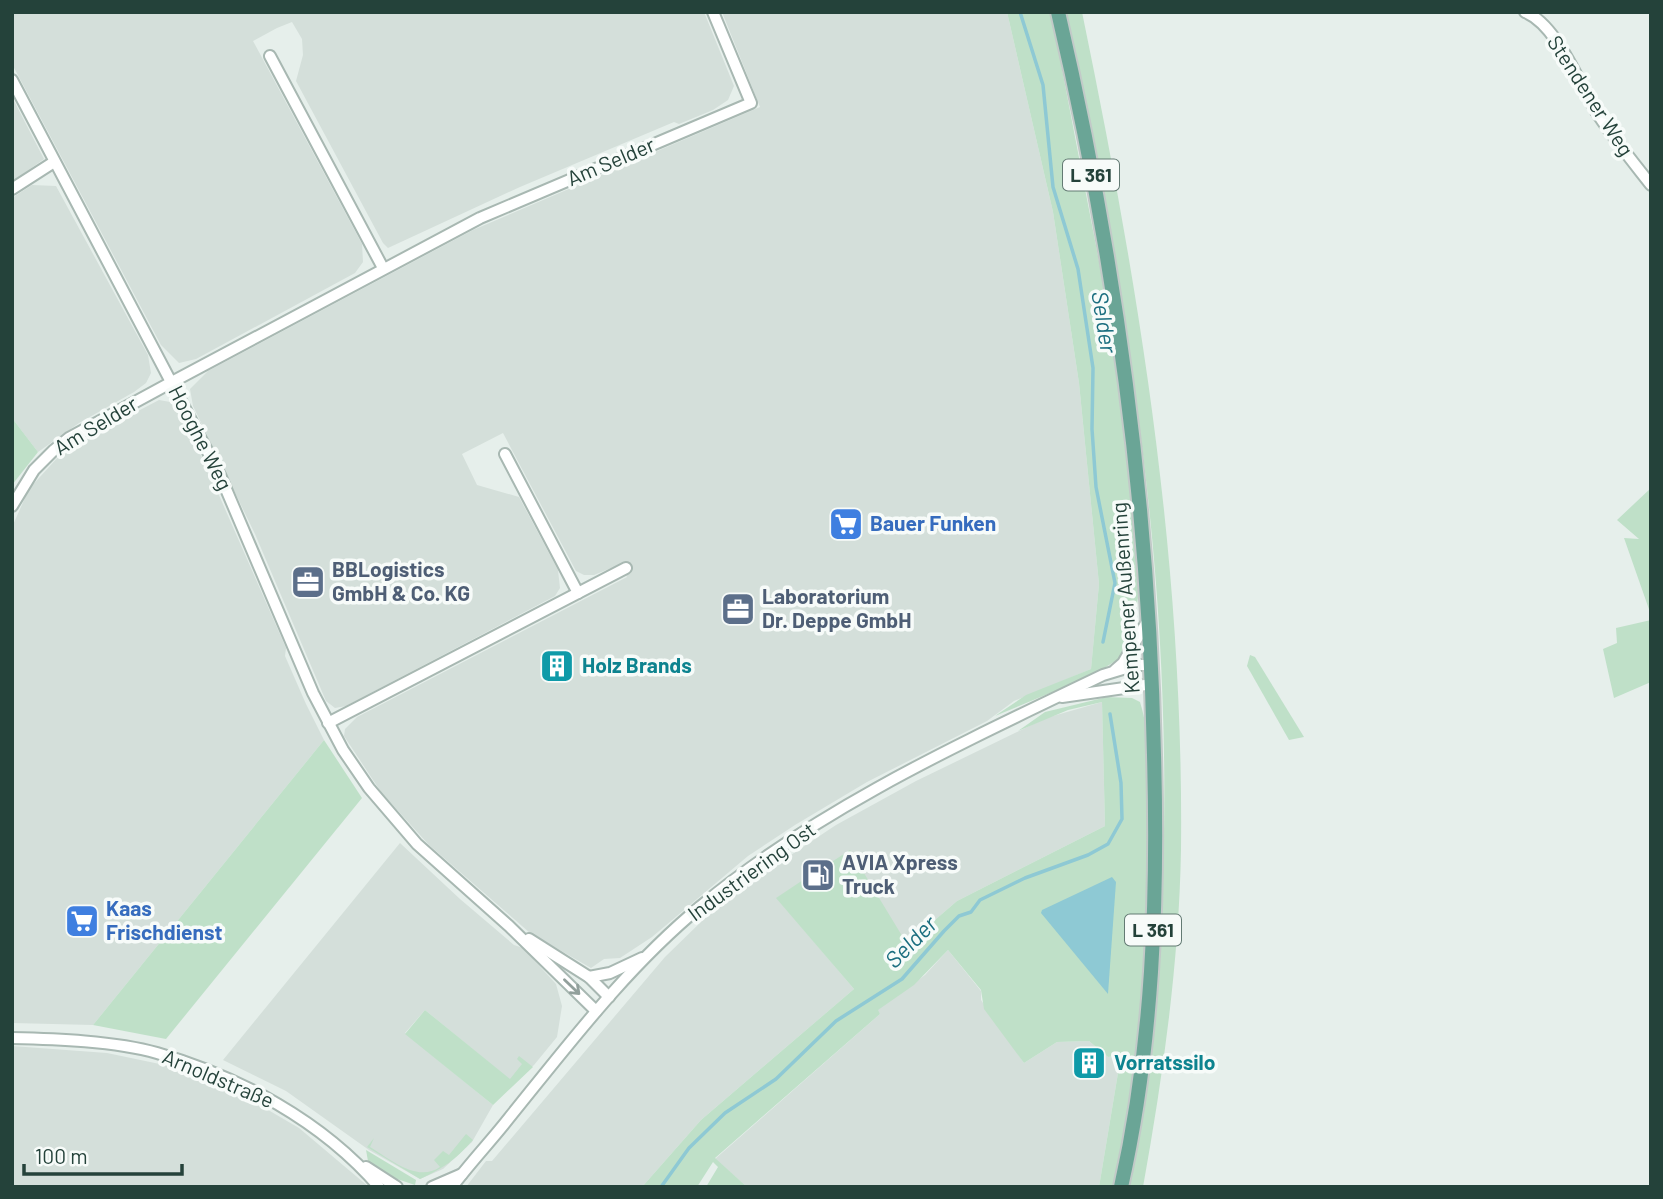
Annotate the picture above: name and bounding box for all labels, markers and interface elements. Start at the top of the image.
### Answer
street label: Stendener Weg [1543,30,1640,160]
street label: Am Selder [563,131,658,190]
road number: L 361 [1063,160,1119,190]
water label: Selder [1086,289,1124,356]
street label: Hooghe Weg [164,381,238,494]
street label: Am Selder [49,390,142,459]
street label: Kempener Außenring [1105,502,1144,695]
supermarket icon: Bauer Funken [827,505,865,543]
place label: Bauer Funken [870,510,996,535]
place label: BBLogistics GmbH & Co. KG [332,556,470,605]
office icon: BBLogistics GmbH & Co. KG [289,563,327,601]
place label: Laboratorium Dr. Deppe GmbH [762,583,911,632]
office icon: Laboratorium Dr. Deppe GmbH [719,590,757,628]
building icon: Holz Brands [538,647,576,685]
place label: Holz Brands [582,652,692,677]
street label: Industriering Ost [682,816,820,926]
place label: AVIA Xpress Truck [842,849,958,898]
fuel station icon: AVIA Xpress Truck [799,856,837,894]
place label: Kaas Frischdienst [106,895,223,944]
supermarket icon: Kaas Frischdienst [63,902,101,940]
water label: Selder [878,909,943,973]
road number: L 361 [1125,914,1181,946]
one-way arrow [563,979,580,996]
street label: Arnoldstraße [159,1043,278,1112]
building icon: Vorratssilo [1070,1044,1108,1082]
place label: Vorratssilo [1114,1049,1215,1074]
scale bar [24,1132,182,1176]
text: 100 m [35,1143,88,1168]

